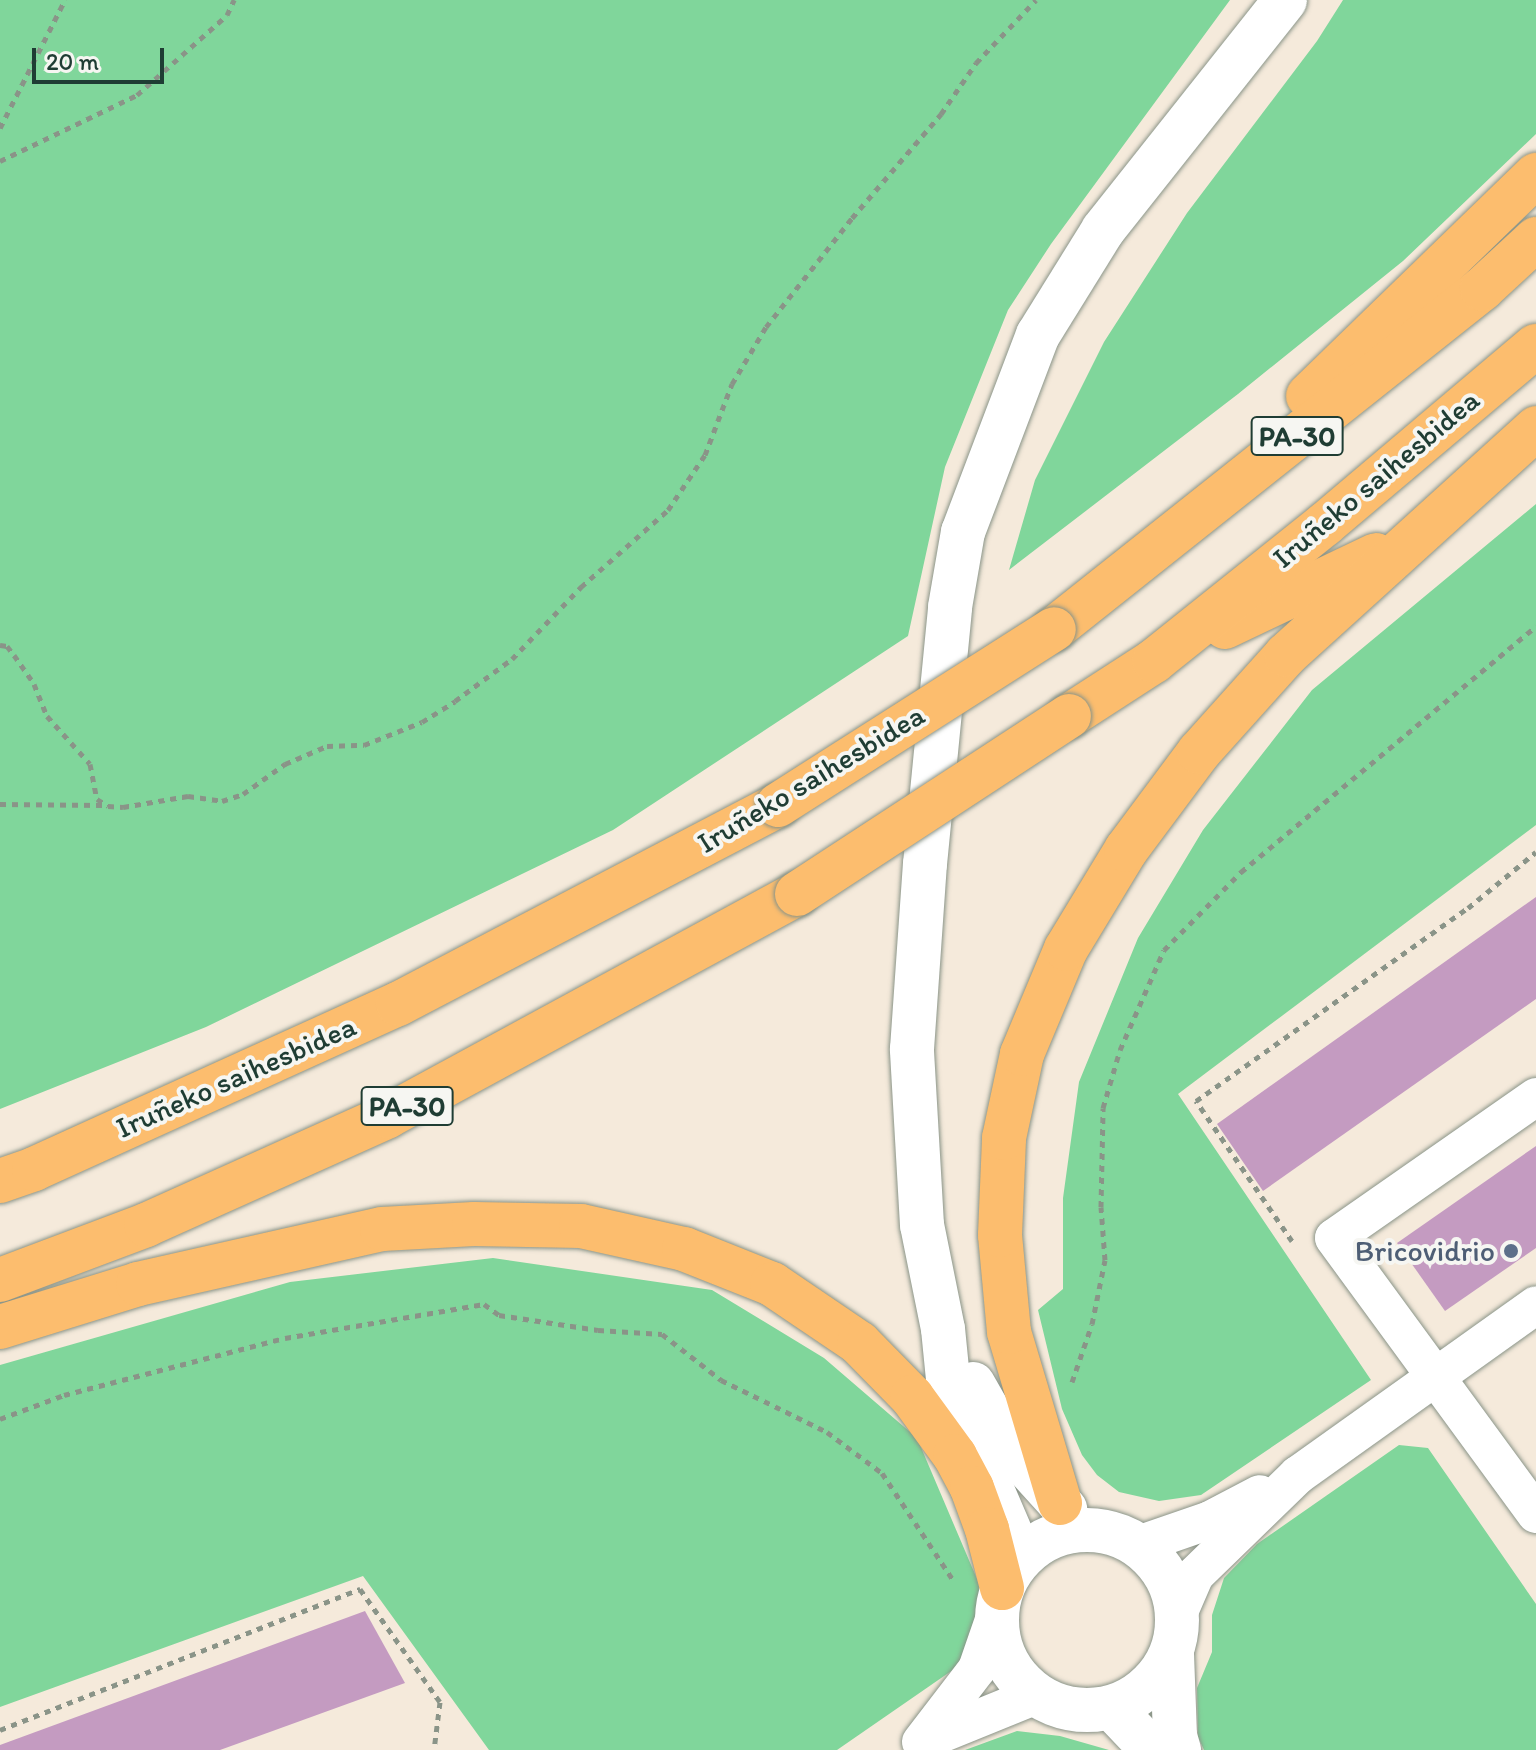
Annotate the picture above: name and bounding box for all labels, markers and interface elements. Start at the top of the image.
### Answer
scale bar [36,32,168,82]
text: 20 m [46,47,99,76]
street label: Iruñeko saihesbidea [1266,383,1486,575]
road number: PA-30 [1249,412,1345,460]
street label: Iruñeko saihesbidea [691,697,931,861]
street label: Iruñeko saihesbidea [111,1008,361,1146]
road number: PA-30 [359,1082,455,1130]
place label: Bricovidrio [1355,1233,1495,1269]
marker: Bricovidrio [1502,1242,1520,1260]

